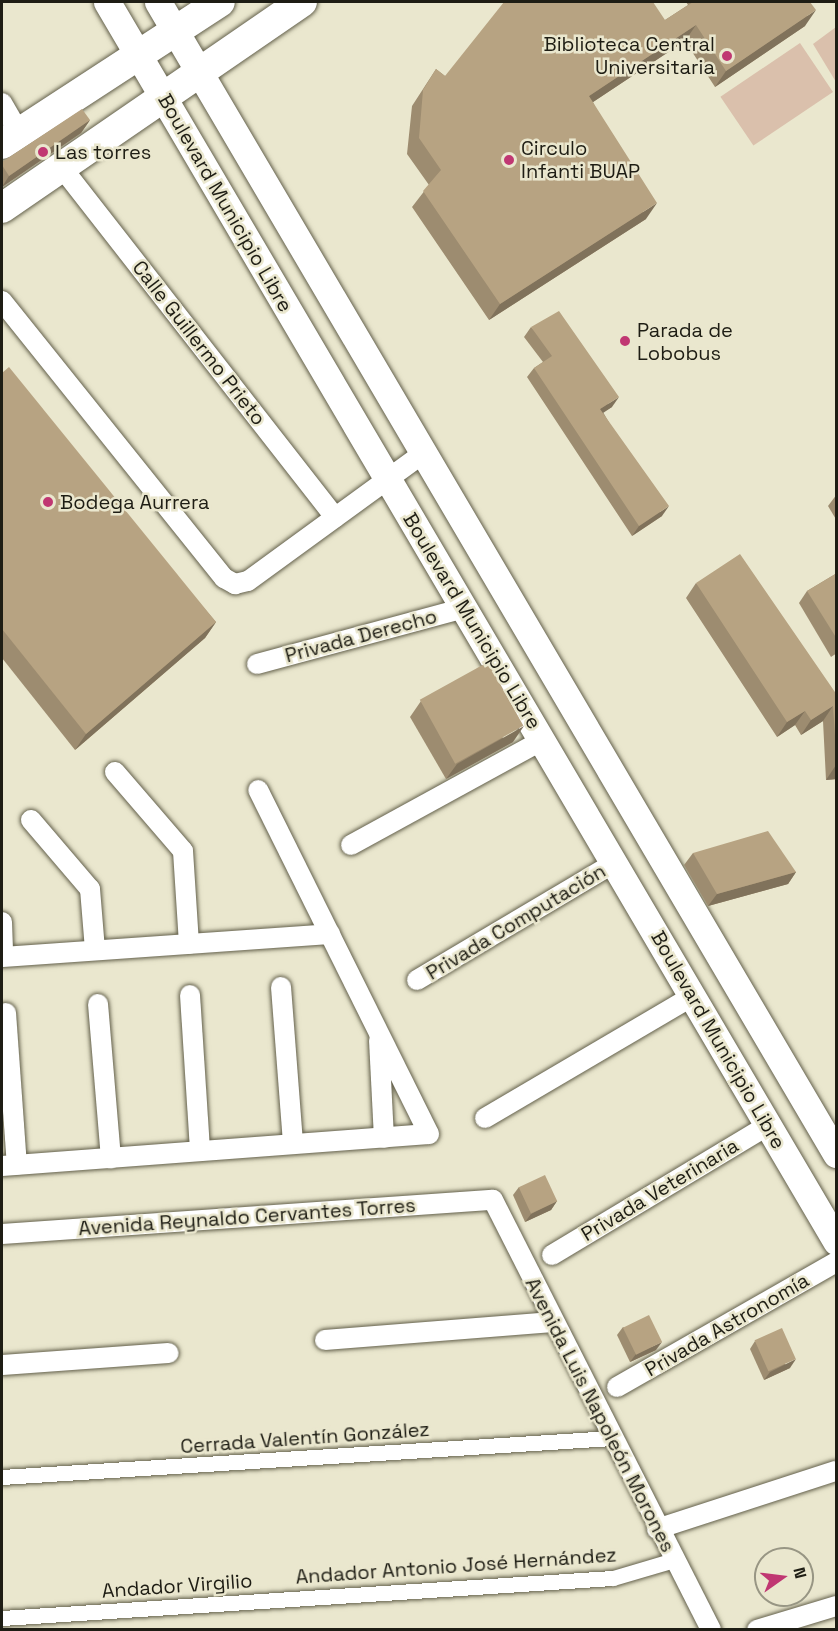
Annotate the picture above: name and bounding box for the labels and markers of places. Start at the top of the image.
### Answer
place label: Biblioteca Central Universitaria [543,33,715,80]
marker: Biblioteca Central Universitaria [720,49,734,63]
place label: Circulo Infanti BUAP [521,136,640,183]
place label: Las torres [55,140,151,164]
marker: Las torres [36,145,50,159]
marker: Circulo Infanti BUAP [502,153,516,167]
place label: Parada de Lobobus [637,318,733,365]
marker: Parada de Lobobus [618,334,632,348]
place label: Bodega Aurrera [60,490,210,514]
marker: Bodega Aurrera [41,495,55,509]

